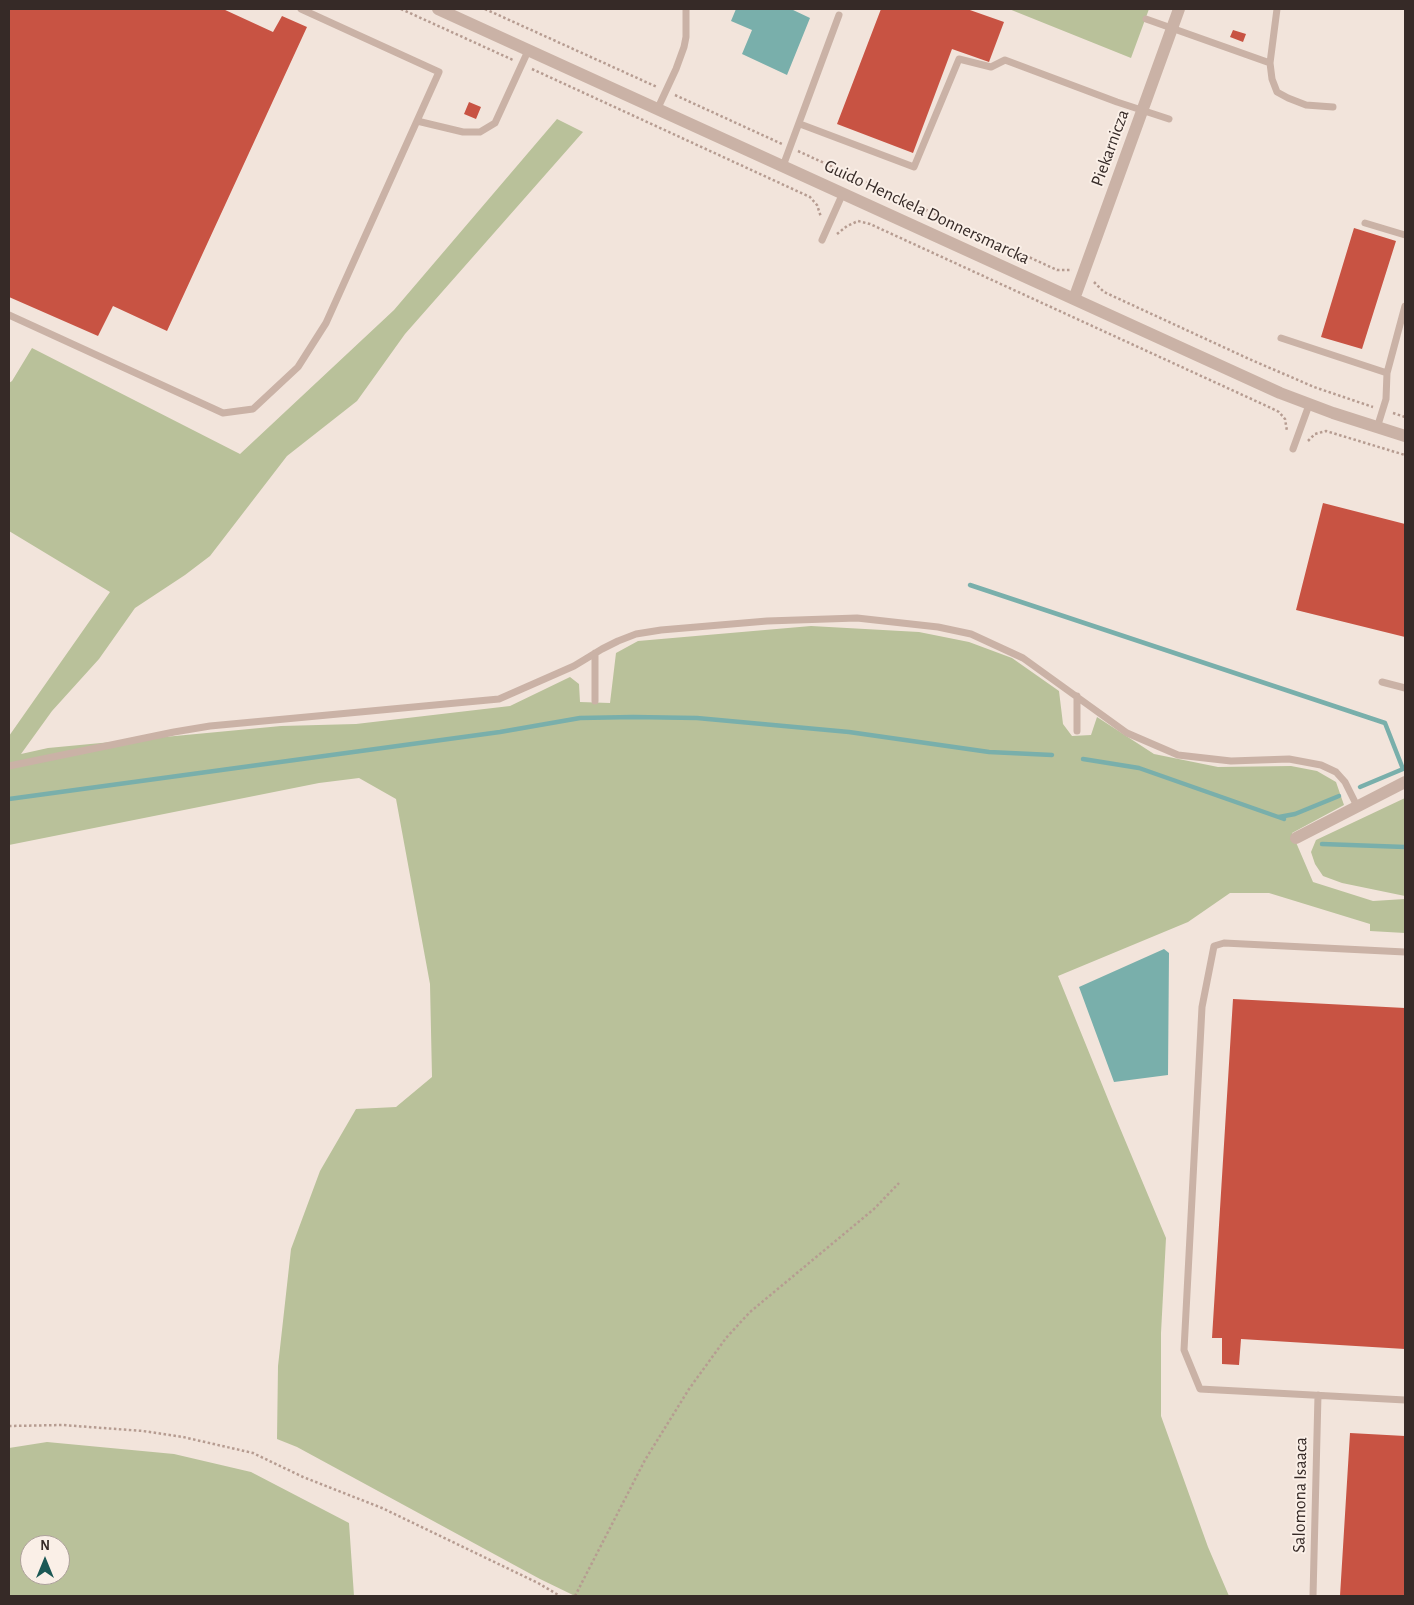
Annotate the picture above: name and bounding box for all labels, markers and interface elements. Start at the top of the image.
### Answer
street label: Piekarnicza [1086,107,1134,189]
street label: Guido Henckela Donnersmarcka [821,155,1033,269]
street label: Salomona Isaaca [1288,1437,1312,1553]
north arrow [20,1535,70,1585]
text: N [40,1539,50,1553]

